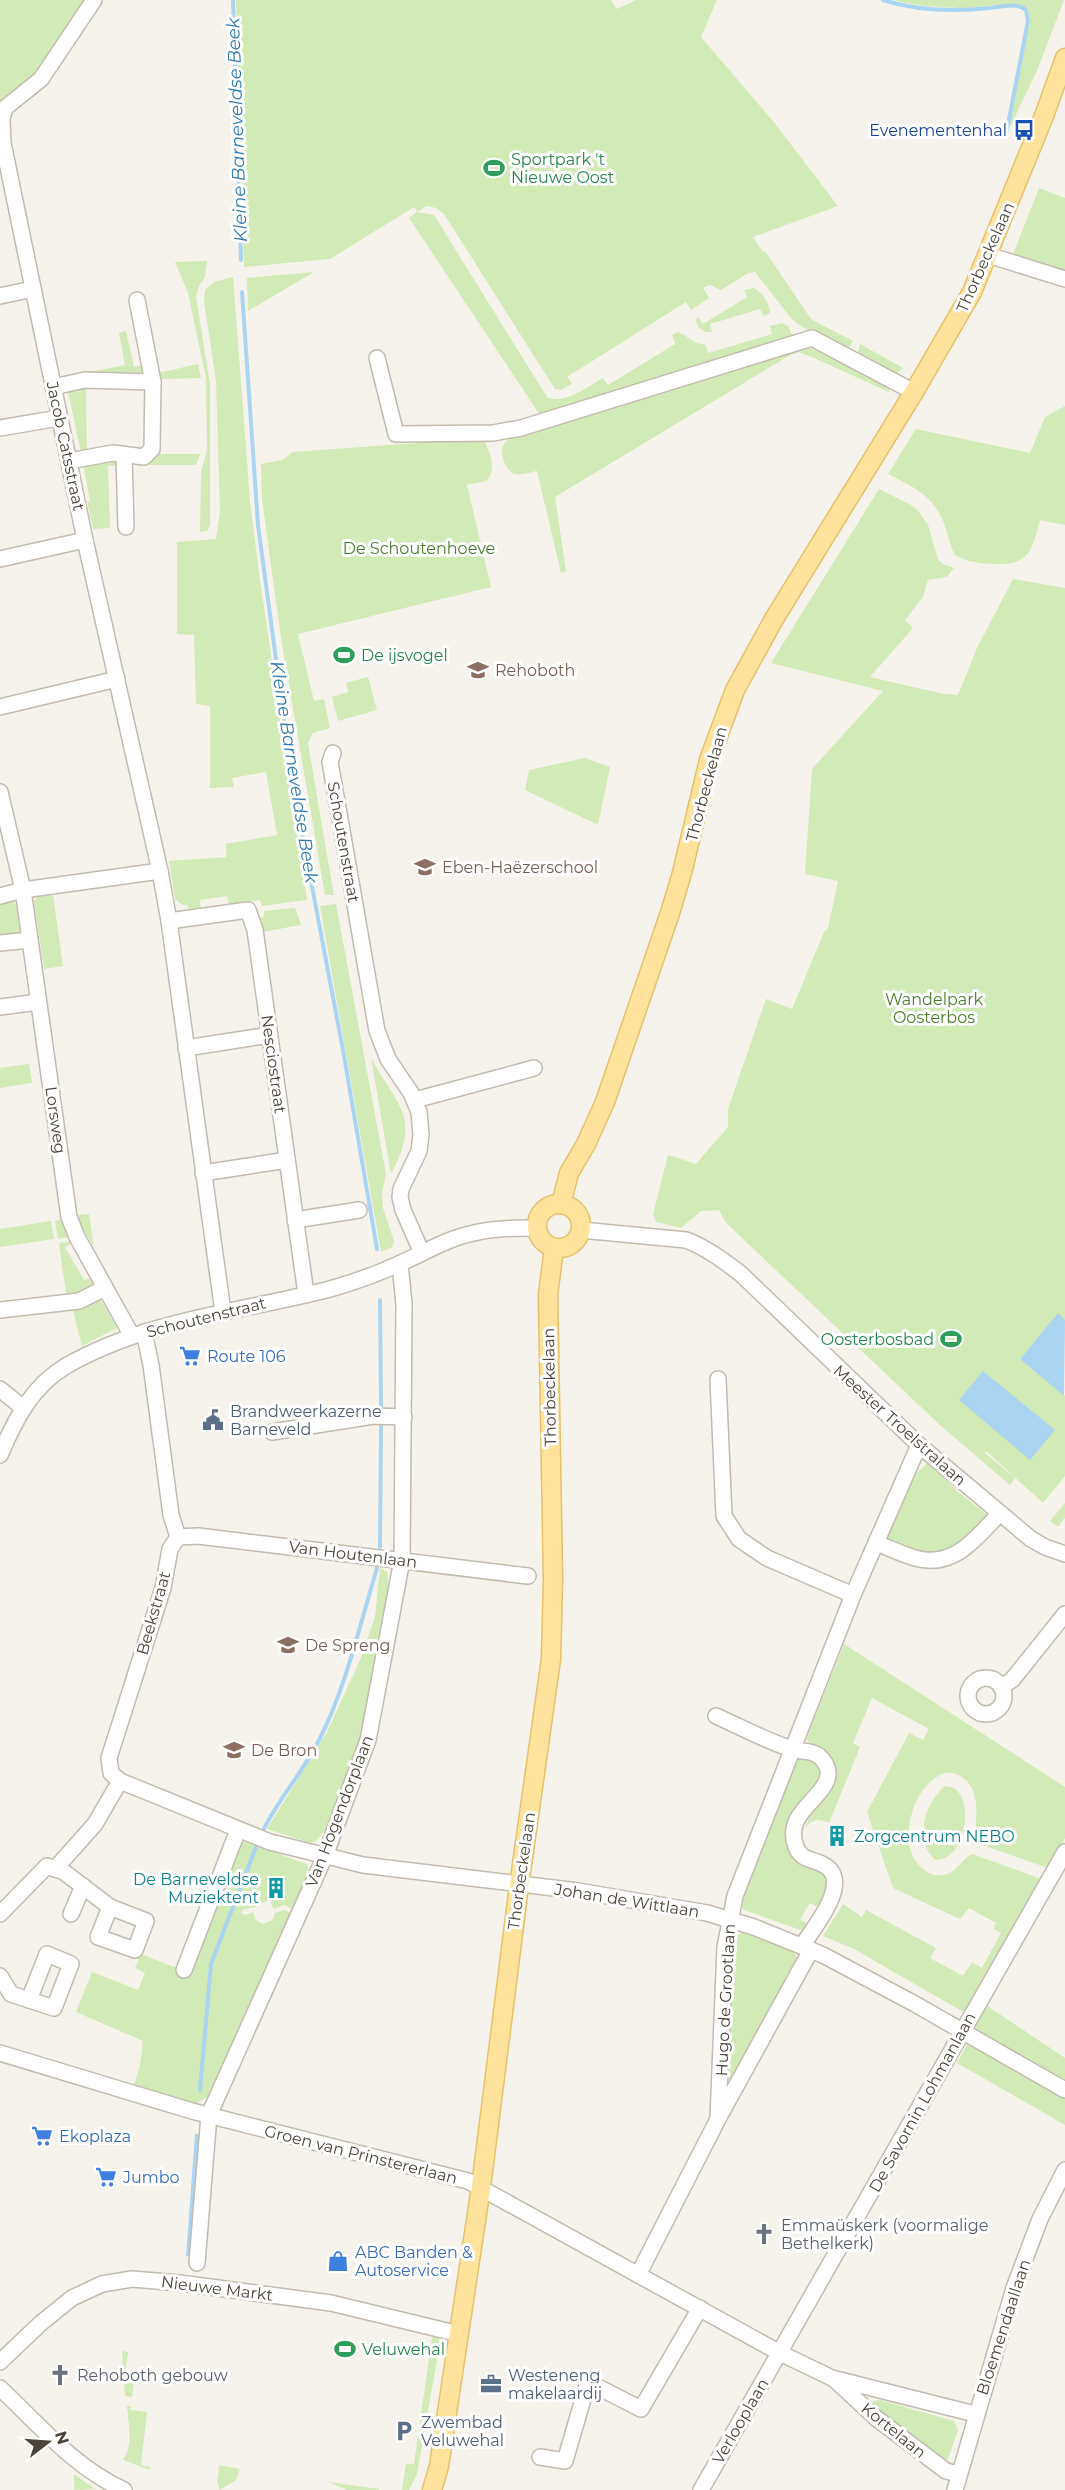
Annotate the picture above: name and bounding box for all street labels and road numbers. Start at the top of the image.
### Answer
street label: Thorbeckelaan [953,199,1018,315]
street label: Jacob Catsstraat [42,379,89,513]
street label: Thorbeckelaan [682,724,731,844]
street label: Schoutenstraat [324,780,364,905]
street label: Nesciostraat [257,1014,290,1115]
street label: Lorsweg [41,1085,70,1155]
street label: Schoutenstraat [144,1293,268,1342]
street label: Thorbeckelaan [539,1328,560,1446]
street label: Meester Troelstralaan [830,1361,970,1490]
street label: Van Houtenlaan [288,1537,418,1572]
street label: Beekstraat [132,1569,175,1657]
street label: Van Hogendorplaan [302,1733,377,1890]
street label: Thorbeckelaan [504,1811,539,1931]
street label: Johan de Wittlaan [552,1879,701,1921]
street label: Hugo de Grootlaan [712,1923,739,2077]
street label: De Savornin Lohmanlaan [865,2009,980,2195]
street label: Groen van Prinstererlaan [262,2121,459,2188]
street label: Bloemendaallaan [973,2257,1034,2397]
street label: Nieuwe Markt [160,2272,274,2305]
street label: Verlooplaan [708,2375,773,2467]
street label: Kortelaan [858,2399,930,2462]

